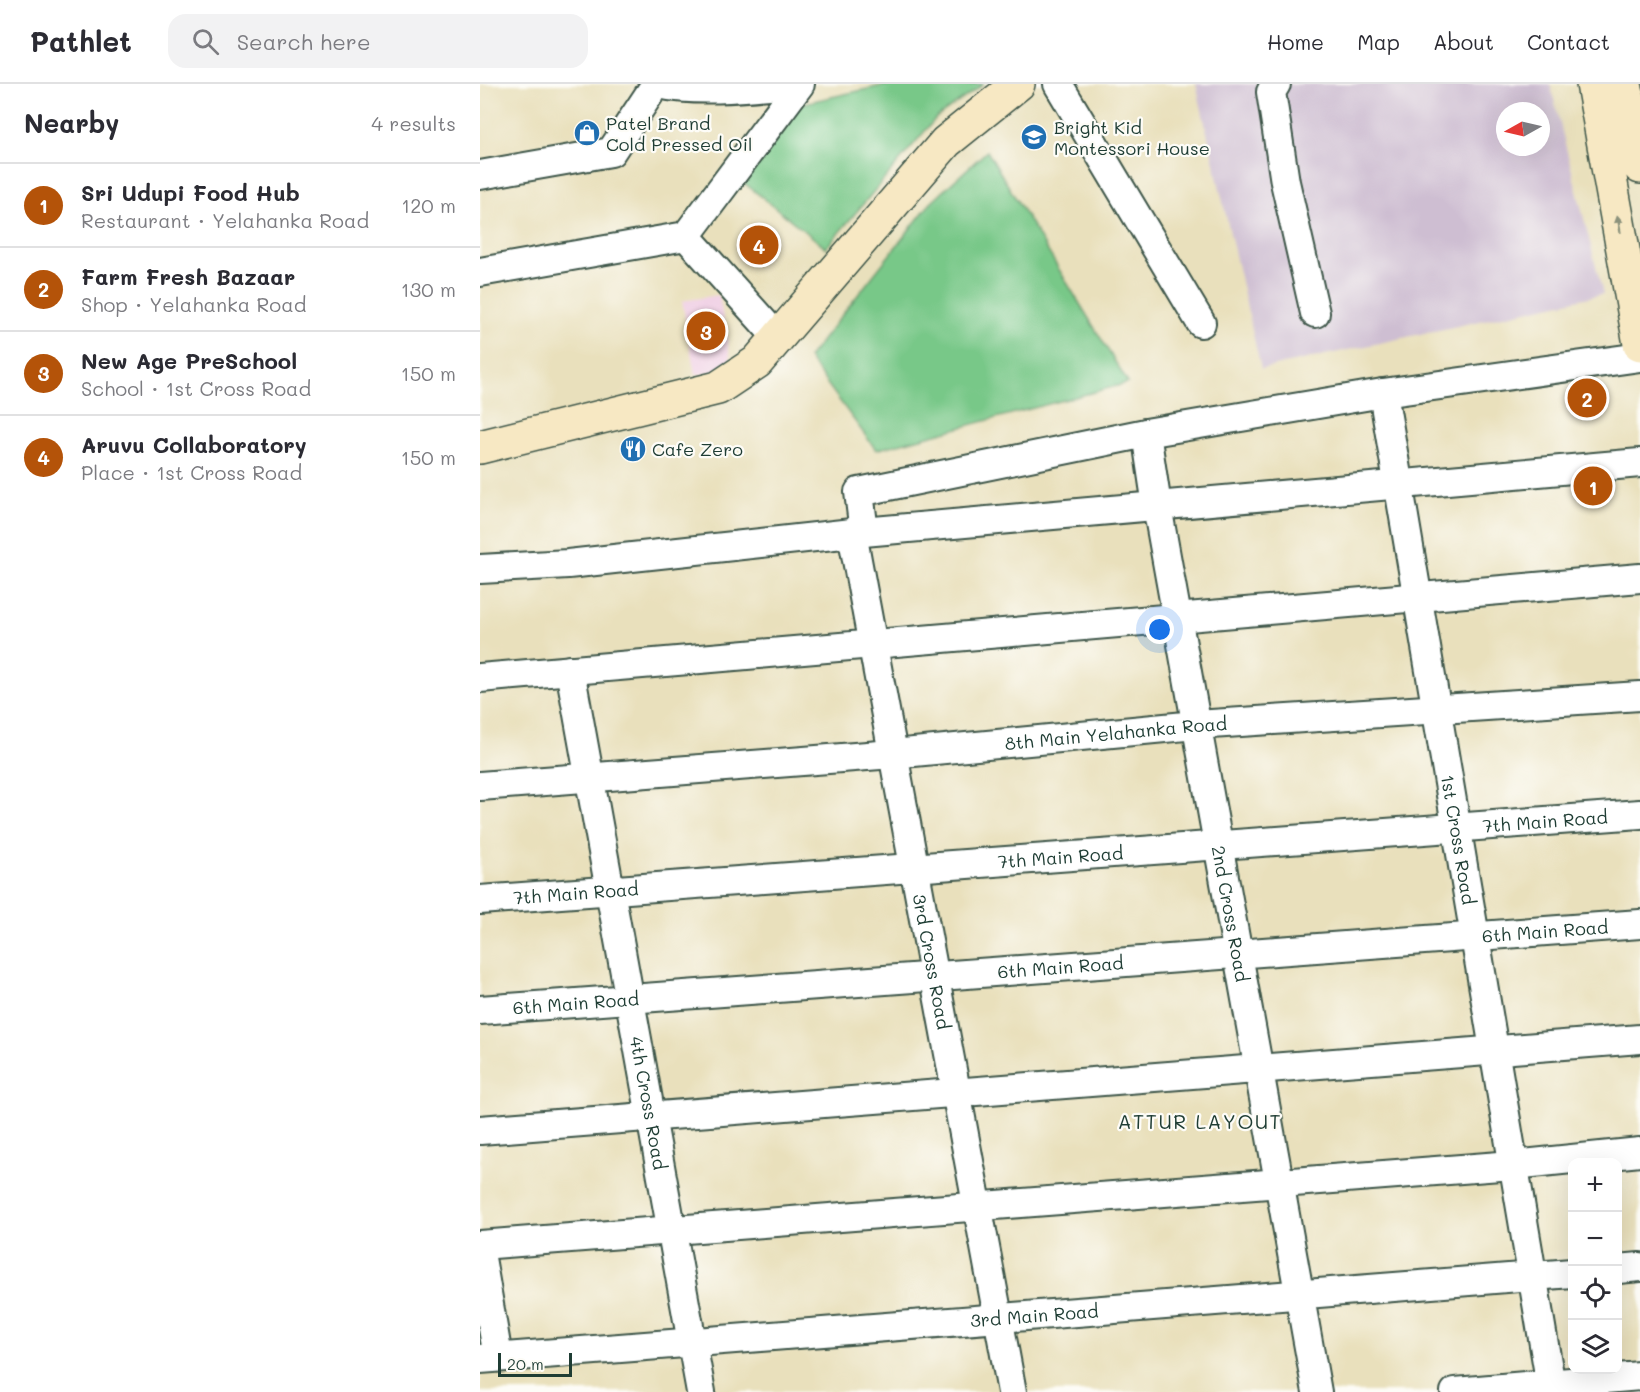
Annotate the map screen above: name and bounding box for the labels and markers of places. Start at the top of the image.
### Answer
place label: Patel Brand Cold Pressed Oil [606,111,752,156]
place label: Bright Kid Montessori House [1054,115,1210,160]
shop icon: Patel Brand Cold Pressed Oil [572,118,602,148]
school or university icon: Bright Kid Montessori House [1019,122,1049,152]
pin: 4 [740,222,778,268]
pin: 3 [686,308,726,354]
pin: 2 [1568,376,1606,420]
restaurant icon: Cafe Zero [618,434,648,464]
place label: Cafe Zero [652,437,743,461]
pin: 1 [1574,464,1612,508]

